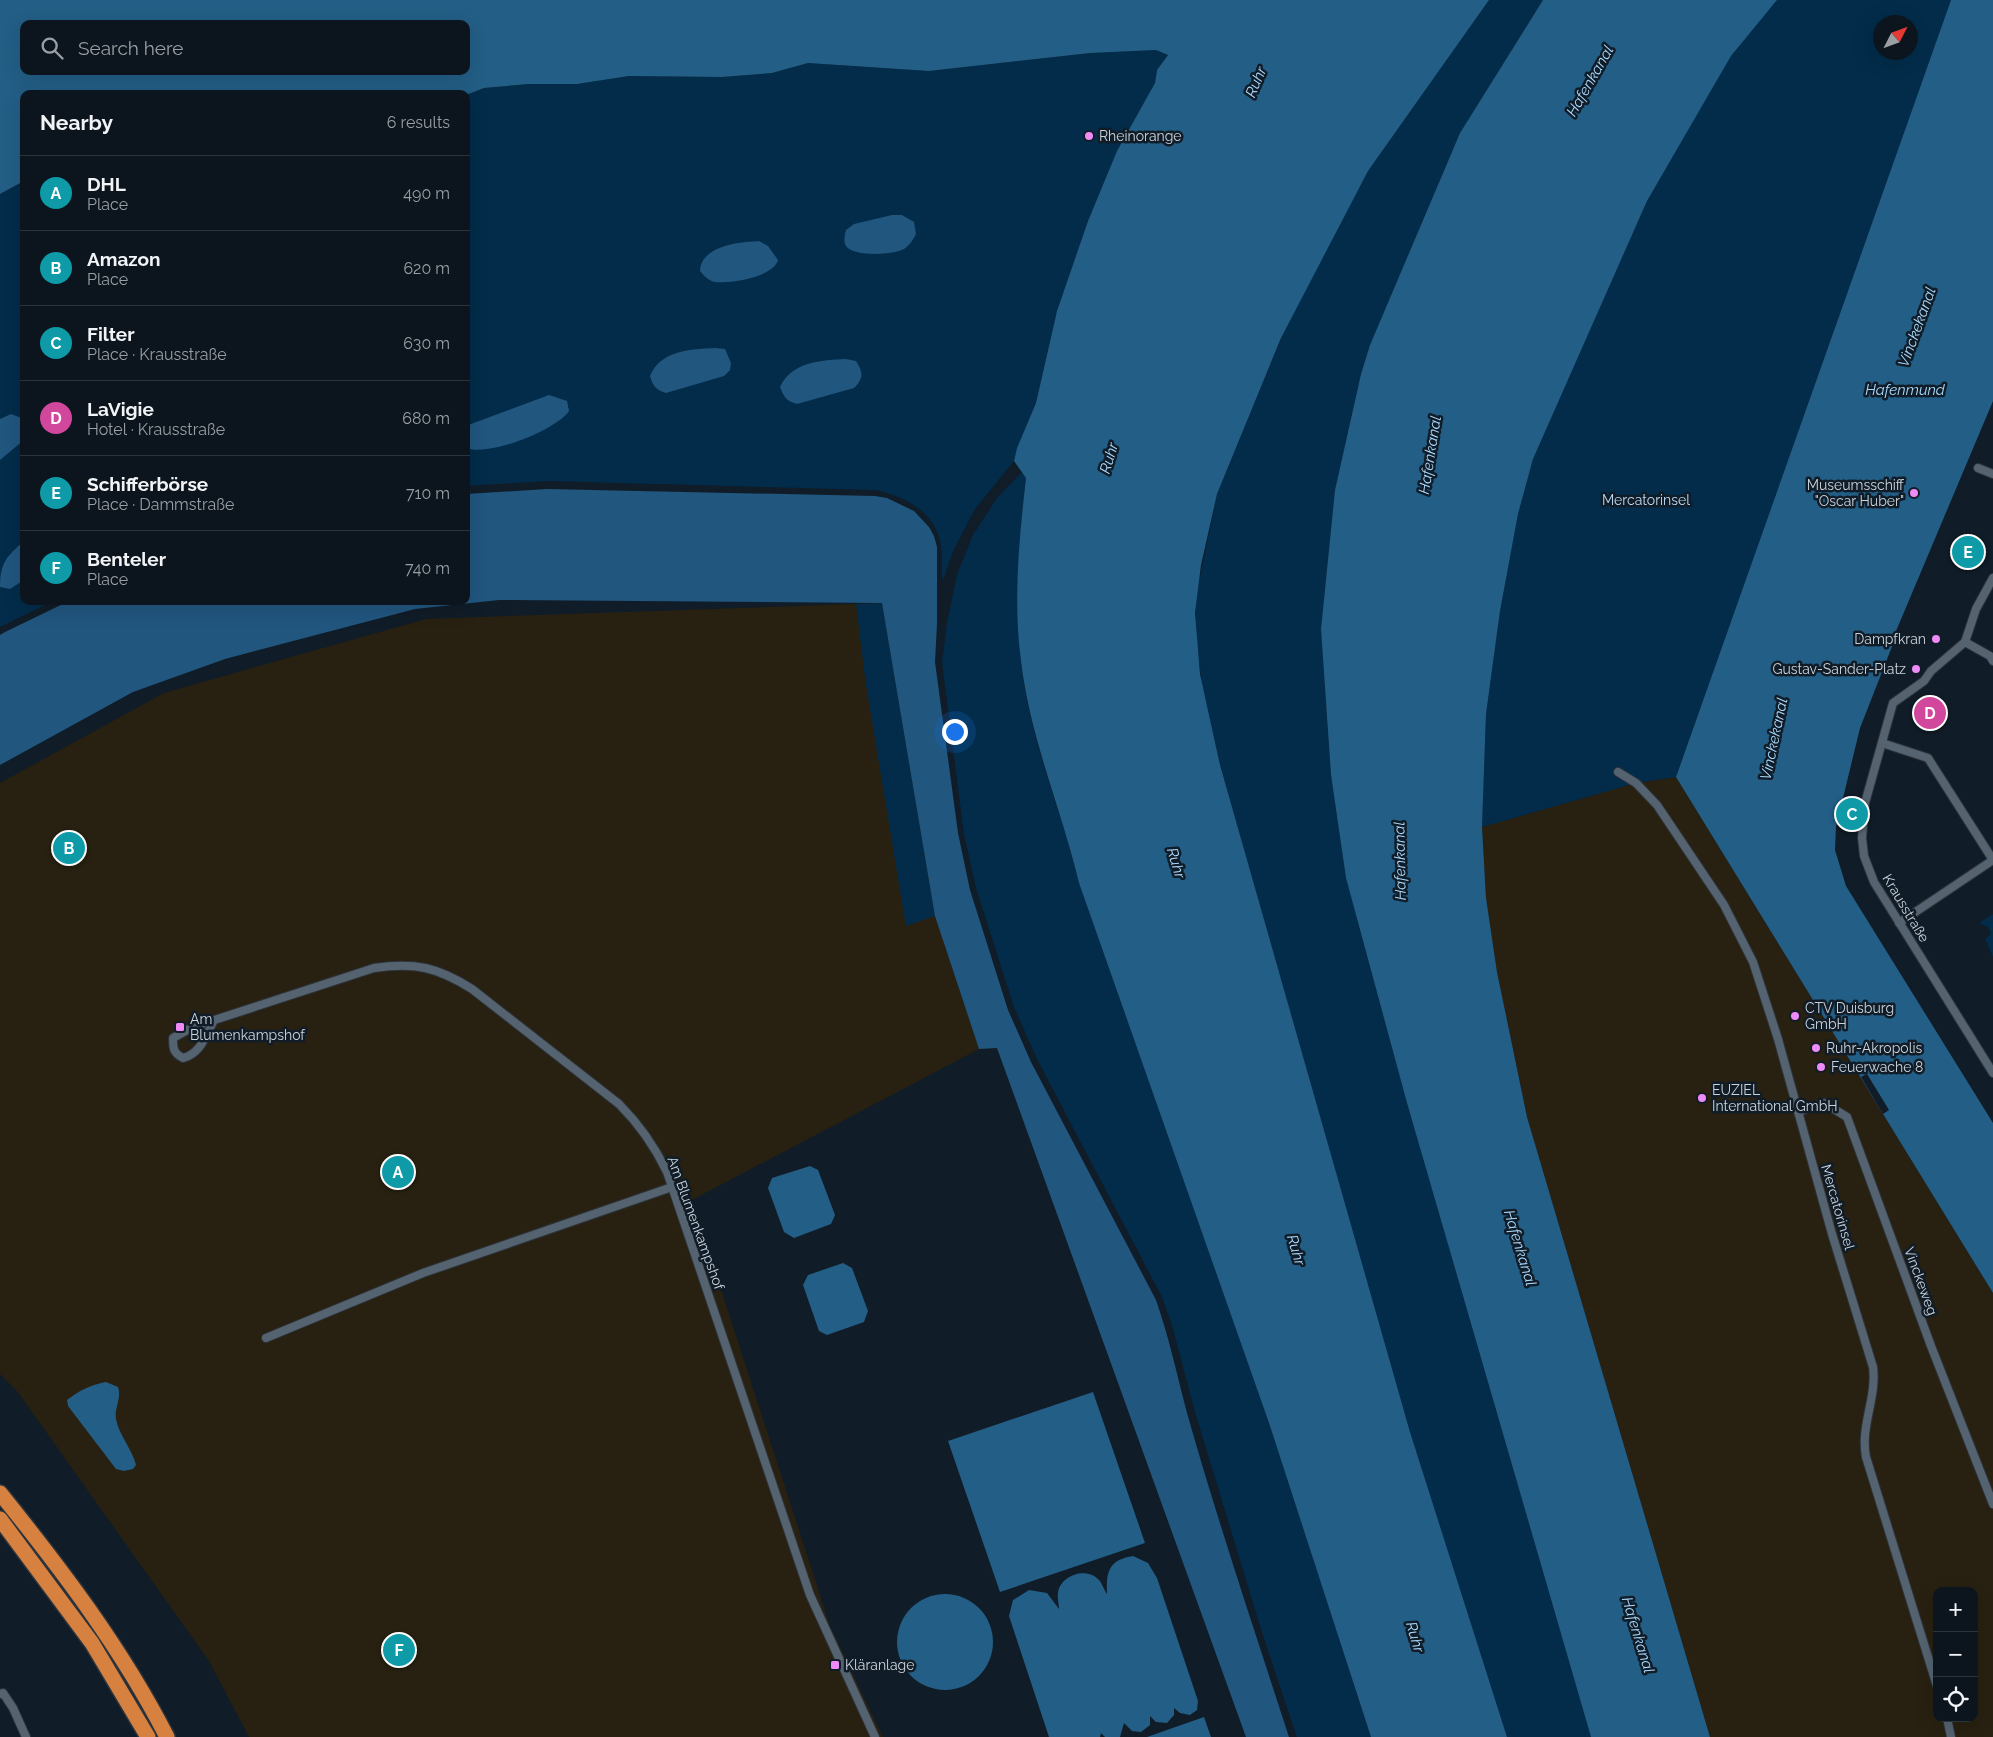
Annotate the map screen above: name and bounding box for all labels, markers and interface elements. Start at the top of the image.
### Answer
north arrow [1873,15,1918,60]
search box [20,20,470,75]
icon: search [38,34,66,62]
text: Search here [78,37,184,59]
water label: Hafenkanal [1563,42,1617,120]
water label: Ruhr [1242,63,1271,100]
text: Nearby [40,110,113,135]
text: 6 results [387,113,450,132]
place label: Rheinorange [1099,128,1182,144]
marker: Rheinorange [1083,130,1095,142]
text: DHL [87,173,126,195]
text: A [51,184,61,203]
text: 490 m [403,184,450,203]
text: Place [87,195,128,214]
text: Amazon [87,248,161,270]
text: B [51,259,61,278]
text: 620 m [403,259,450,278]
text: Place [87,270,128,289]
water label: Vinckekanal [1894,285,1940,369]
text: Filter [87,323,135,345]
text: C [51,334,61,353]
text: 630 m [403,334,450,353]
text: Place · Krausstraße [87,345,227,364]
water label: Hafenmund [1865,381,1946,399]
text: LaVigie [87,398,154,420]
text: D [50,409,62,428]
text: 680 m [402,409,450,428]
water label: Hafenkanal [1415,415,1445,495]
text: Hotel · Krausstraße [87,420,225,439]
water label: Ruhr [1096,440,1122,476]
text: Schifferbörse [87,473,208,495]
place label: Museumsschiff "Oscar Huber" [1807,477,1905,509]
text: E [51,484,61,503]
text: 710 m [406,484,450,503]
marker: Museumsschiff "Oscar Huber" [1908,487,1920,499]
park label: Mercatorinsel [1602,492,1690,508]
text: Place · Dammstraße [87,495,234,514]
pin: E [1952,533,1984,571]
text: Benteler [87,548,166,570]
text: F [51,559,61,578]
text: 740 m [405,559,450,578]
text: Place [87,570,128,589]
place label: Dampfkran [1854,631,1926,647]
marker: Dampfkran [1930,633,1942,645]
place label: Gustav-Sander-Platz [1772,661,1906,677]
marker: Gustav-Sander-Platz [1910,663,1922,675]
pin: D [1914,694,1946,732]
water label: Vinckekanal [1757,696,1791,782]
your location [942,719,968,745]
pin: C [1836,795,1868,833]
water label: Hafenkanal [1390,821,1410,901]
pin: B [53,829,85,867]
water label: Ruhr [1163,845,1189,881]
street label: Krausstraße [1879,871,1933,945]
place label: CTV Duisburg GmbH [1805,1000,1894,1032]
marker: CTV Duisburg GmbH [1789,1010,1801,1022]
place label: Am Blumenkampshof [190,1011,306,1043]
marker: Am Blumenkampshof [174,1021,186,1033]
place label: Ruhr-Akropolis [1826,1040,1922,1056]
marker: Ruhr-Akropolis [1810,1042,1822,1054]
place label: Feuerwache 8 [1831,1059,1923,1075]
marker: Feuerwache 8 [1815,1061,1827,1073]
place label: EUZIEL International GmbH [1712,1082,1838,1114]
marker: EUZIEL International GmbH [1696,1092,1708,1104]
pin: A [382,1153,414,1191]
street label: Am Blumenkampshof [664,1154,728,1293]
street label: Mercatorinsel [1818,1162,1858,1252]
water label: Hafenkanal [1500,1208,1540,1288]
water label: Ruhr [1283,1232,1309,1268]
street label: Vinckeweg [1901,1245,1941,1317]
map controls [1933,1587,1978,1722]
button: + [1933,1587,1978,1632]
water label: Hafenkanal [1618,1595,1658,1675]
water label: Ruhr [1402,1619,1428,1655]
pin: F [383,1631,415,1669]
button: − [1933,1632,1978,1677]
place label: Kläranlage [845,1657,914,1673]
marker: Kläranlage [829,1659,841,1671]
button: locate [1933,1677,1978,1722]

